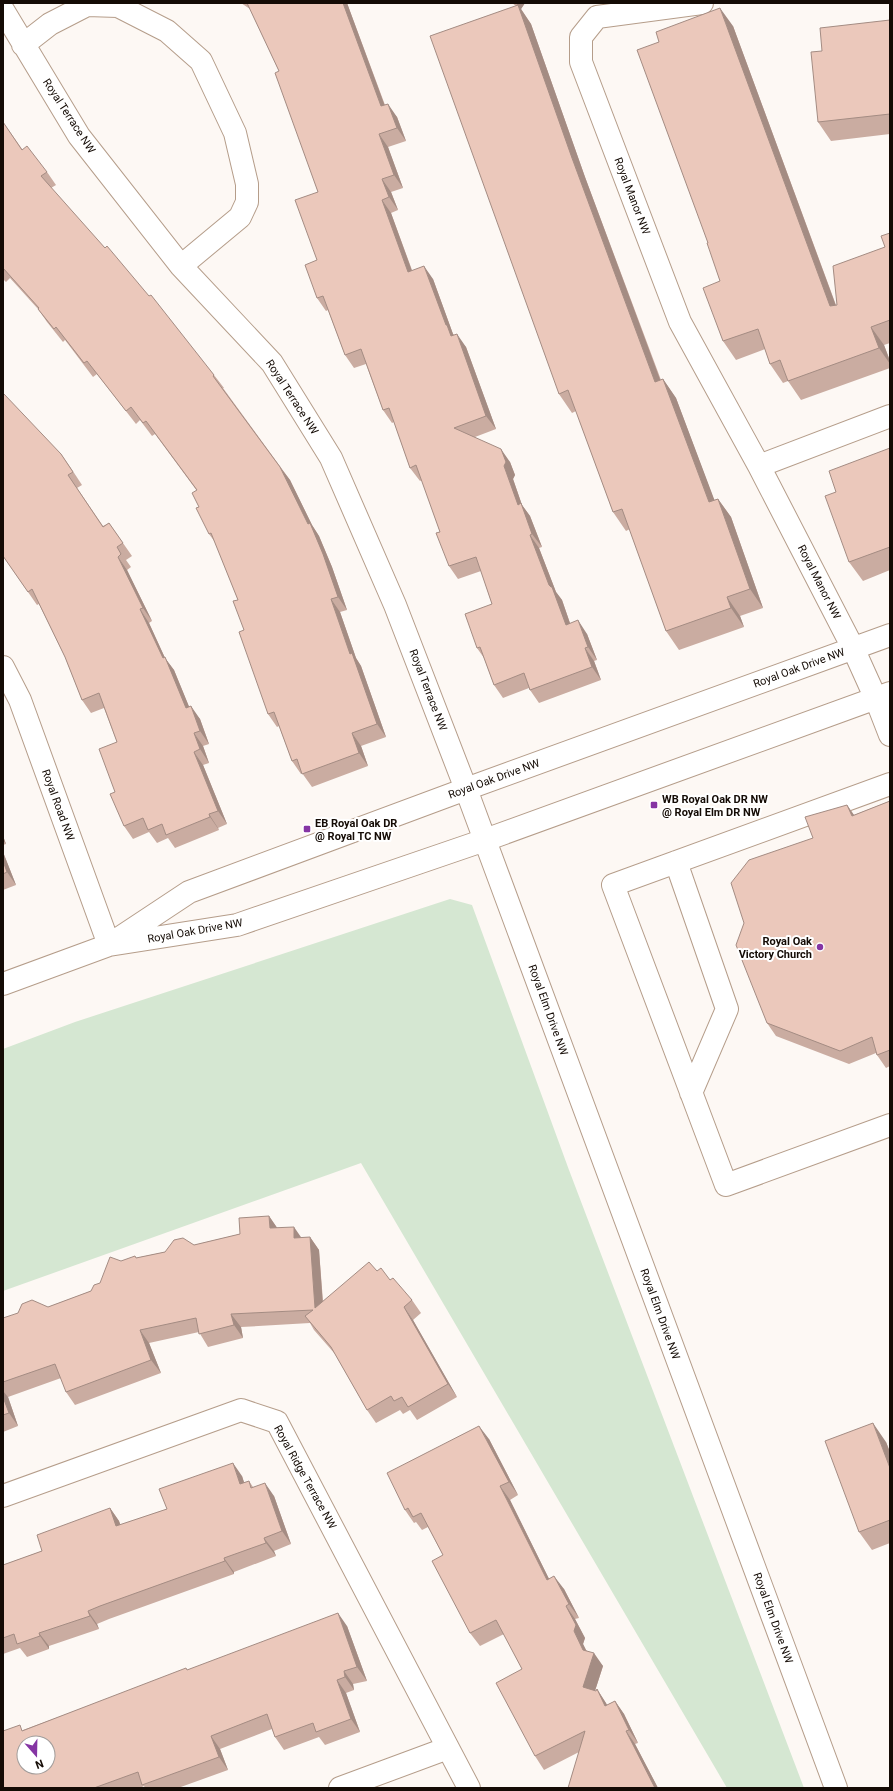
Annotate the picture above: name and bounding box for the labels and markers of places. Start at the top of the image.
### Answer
place label: WB Royal Oak DR NW @ Royal Elm DR NW [662,793,768,819]
marker: WB Royal Oak DR NW @ Royal Elm DR NW [649,800,659,810]
place label: EB Royal Oak DR @ Royal TC NW [315,817,397,843]
marker: EB Royal Oak DR @ Royal TC NW [302,824,312,834]
place label: Royal Oak Victory Church [739,935,812,961]
marker: Royal Oak Victory Church [815,942,825,952]

